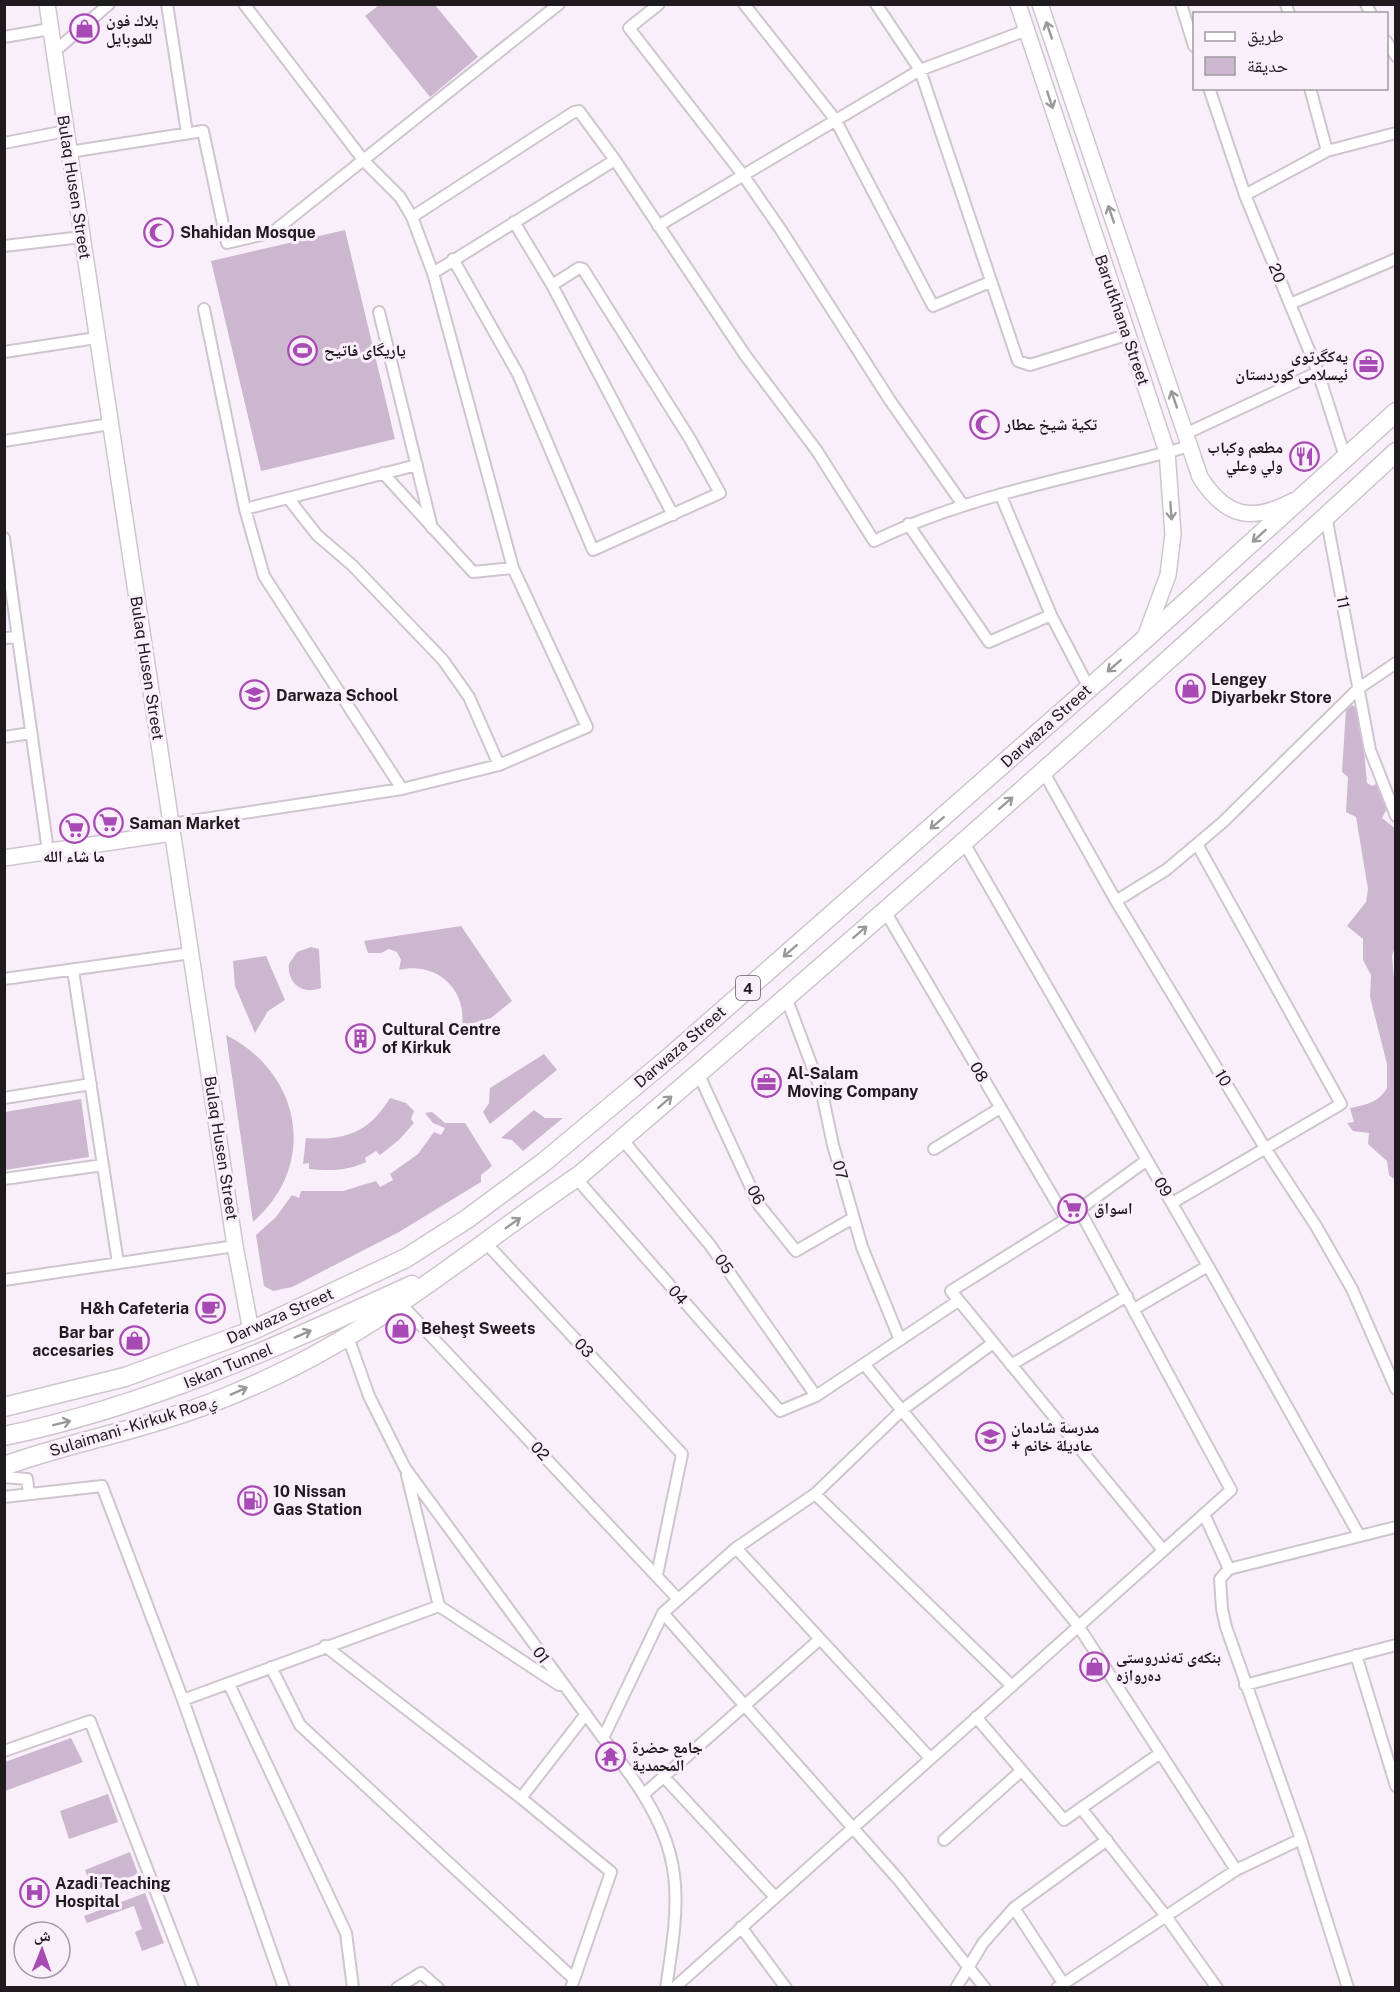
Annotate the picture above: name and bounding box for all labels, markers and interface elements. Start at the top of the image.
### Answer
place label: بلاك فون للموبايل [106,11,158,48]
legend [1193,12,1388,90]
shop icon: بلاك فون للموبايل [69,13,101,45]
one-way arrow [1042,21,1053,39]
text: طريق [1247,25,1284,47]
text: حديقة [1247,55,1288,76]
one-way arrow [1045,90,1056,109]
street label: Bulaq Husen Street [53,114,95,260]
one-way arrow [1105,205,1116,224]
mosque icon: Shahidan Mosque [143,216,175,248]
place label: Shahidan Mosque [180,223,316,242]
street label: Barutkhana Street [1091,252,1153,388]
street label: 20 [1265,260,1290,286]
sports icon: یاریگای فاتیح [287,334,319,366]
place label: یاریگای فاتیح [324,341,406,361]
place label: یەکگرتوی ئیسلامی کوردستان [1235,347,1348,384]
office icon: یەکگرتوی ئیسلامی کوردستان [1353,349,1385,381]
one-way arrow [1167,390,1178,409]
mosque icon: تكية شيخ عطار [968,408,1000,440]
place label: تكية شيخ عطار [1004,415,1098,435]
place label: مطعم وكباب ولي وعلي [1207,438,1283,477]
restaurant icon: مطعم وكباب ولي وعلي [1288,440,1320,472]
one-way arrow [1166,500,1177,520]
one-way arrow [1252,529,1267,543]
street label: 11 [1332,594,1354,610]
street label: Bulaq Husen Street [126,595,168,741]
one-way arrow [1107,659,1122,673]
place label: Lengey Diyarbekr Store [1211,670,1332,707]
shop icon: Lengey Diyarbekr Store [1174,672,1206,704]
school or university icon: Darwaza School [239,679,271,711]
street label: Darwaza Street [997,681,1095,771]
place label: Darwaza School [276,686,398,705]
one-way arrow [998,796,1013,810]
supermarket icon: Saman Market [92,807,124,839]
supermarket icon: ما شاء الله [58,812,90,844]
place label: Saman Market [129,814,241,833]
one-way arrow [929,816,944,830]
place label: ما شاء الله [43,847,105,866]
one-way arrow [852,925,867,939]
one-way arrow [783,944,798,958]
road number: 4 [736,976,760,1000]
street label: Darwaza Street [630,1002,730,1092]
place label: Cultural Centre of Kirkuk [382,1020,501,1057]
building icon: Cultural Centre of Kirkuk [345,1022,377,1054]
street label: 08 [966,1059,992,1085]
place label: Al-Salam Moving Company [787,1064,918,1101]
office icon: Al-Salam Moving Company [750,1066,782,1098]
street label: 10 [1211,1066,1235,1090]
street label: Bulaq Husen Street [200,1075,242,1221]
one-way arrow [657,1095,673,1109]
street label: 07 [828,1158,852,1182]
street label: 09 [1150,1174,1176,1200]
street label: 06 [743,1182,769,1208]
supermarket icon: اسواق [1057,1192,1089,1224]
place label: اسواق [1094,1199,1133,1218]
one-way arrow [505,1217,521,1230]
street label: 05 [710,1250,738,1278]
street label: 04 [664,1281,692,1309]
street label: Darwaza Street [224,1284,336,1348]
cafe icon: H&h Cafeteria [194,1292,226,1324]
place label: H&h Cafeteria [80,1299,189,1318]
shop icon: Beheşt Sweets [384,1312,416,1344]
place label: Beheşt Sweets [421,1319,535,1338]
place label: Bar bar accesaries [32,1323,114,1360]
shop icon: Bar bar accesaries [119,1325,151,1357]
one-way arrow [294,1328,312,1340]
street label: 03 [570,1334,598,1362]
street label: Iskan Tunnel [181,1340,275,1392]
one-way arrow [229,1385,247,1397]
street label: Sulaimani - Kirkuk Roaي [47,1392,220,1463]
one-way arrow [52,1417,71,1428]
place label: مدرسة شادمان + عاديلة خانم [1011,1418,1099,1457]
school or university icon: مدرسة شادمان + عاديلة خانم [974,1420,1006,1452]
street label: 02 [526,1437,554,1465]
place label: 10 Nissan Gas Station [273,1482,362,1519]
fuel station icon: 10 Nissan Gas Station [236,1484,268,1516]
street label: 01 [529,1643,553,1667]
place label: بنکەی تەندروستی دەروازە [1116,1648,1221,1685]
shop icon: بنکەی تەندروستی دەروازە [1079,1650,1111,1682]
place label: جامع حضرة المحمدية [632,1738,703,1775]
temple icon: جامع حضرة المحمدية [595,1740,627,1772]
place label: Azadi Teaching Hospital [55,1874,171,1911]
hospital icon: Azadi Teaching Hospital [18,1876,50,1908]
north arrow [12,1920,72,1980]
text: ش [34,1926,51,1945]

